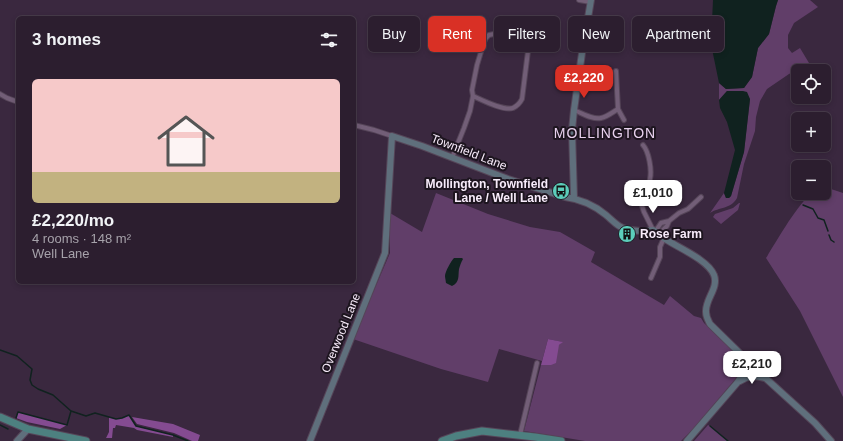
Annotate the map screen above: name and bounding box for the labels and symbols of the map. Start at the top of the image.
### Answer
pin: £2,220 [551,65,617,99]
district label: MOLLINGTON [554,125,656,141]
street label: Townfield Lane [429,131,509,173]
place label: Mollington, Townfield Lane / Well Lane [426,177,548,205]
pin: £1,010 [620,180,686,214]
bus stop icon: Mollington, Townfield Lane / Well Lane [551,181,571,201]
building icon: Rose Farm [617,224,637,244]
place label: Rose Farm [640,227,702,241]
street label: Overwood Lane [319,291,363,375]
pin: £2,210 [719,351,785,385]

